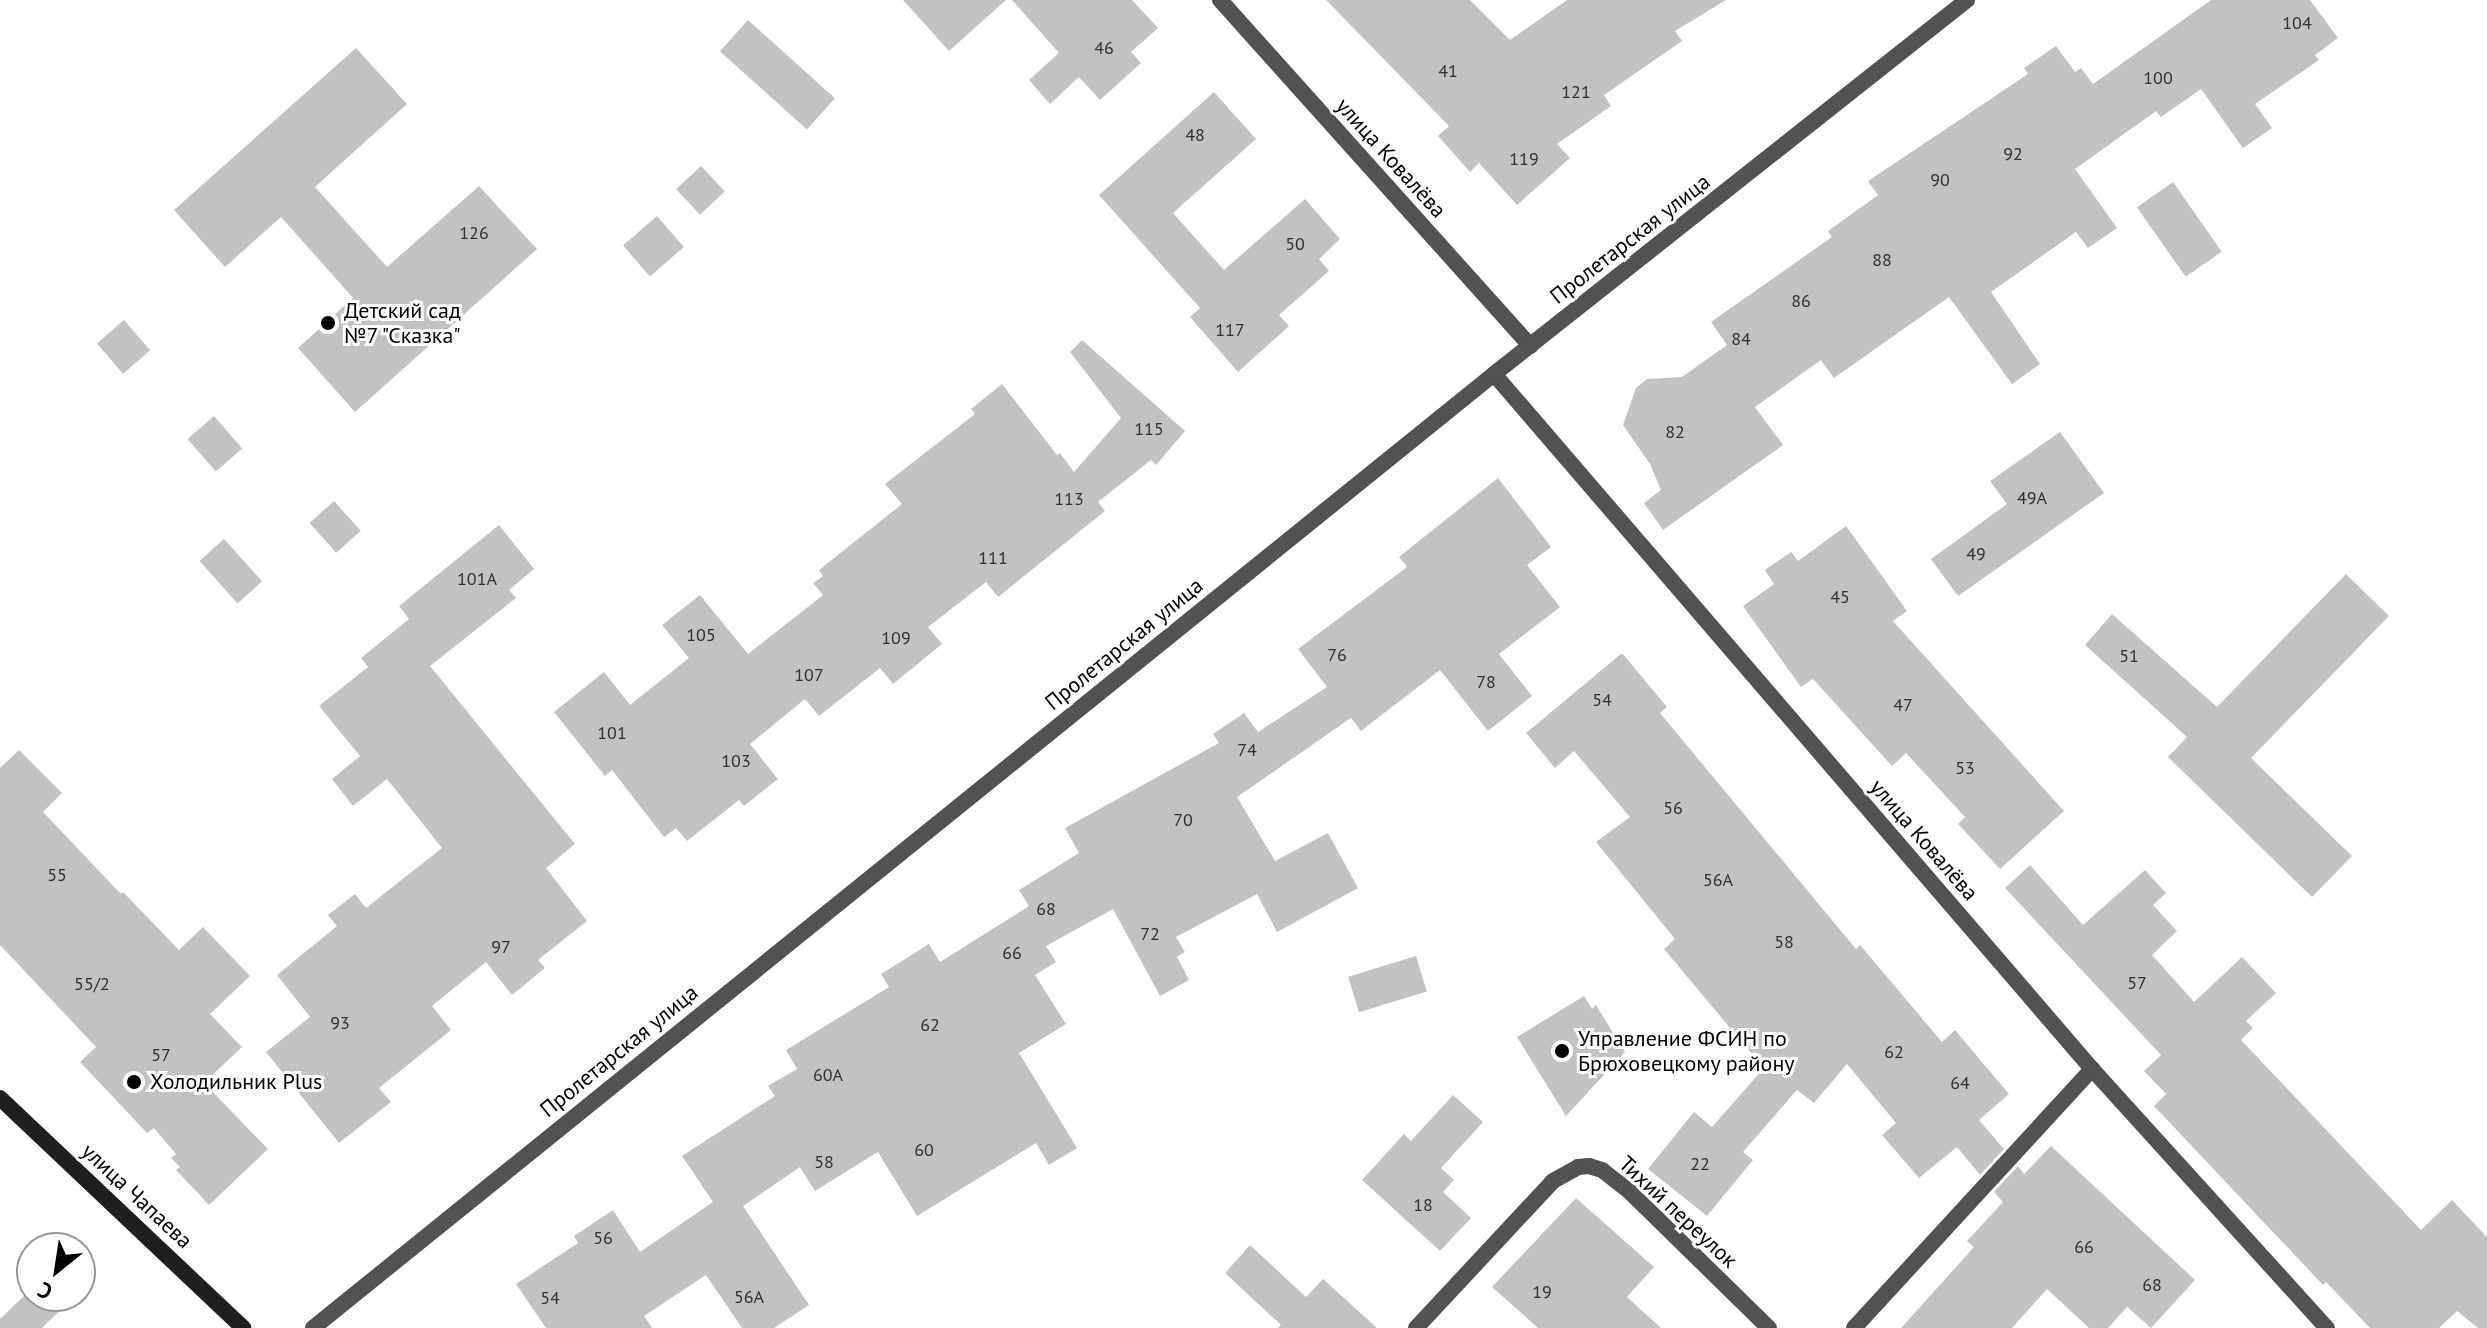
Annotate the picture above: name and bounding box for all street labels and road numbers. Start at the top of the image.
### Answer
street label: улица Ковалёва [1330,93,1452,223]
street label: Пролетарская улица [1545,168,1715,310]
street label: Пролетарская улица [1040,572,1208,716]
street label: улица Ковалёва [1864,774,1984,906]
street label: Пролетарская улица [535,979,703,1123]
street label: улица Чапаева [76,1138,198,1254]
street label: Тихий переулок [1613,1151,1743,1273]

